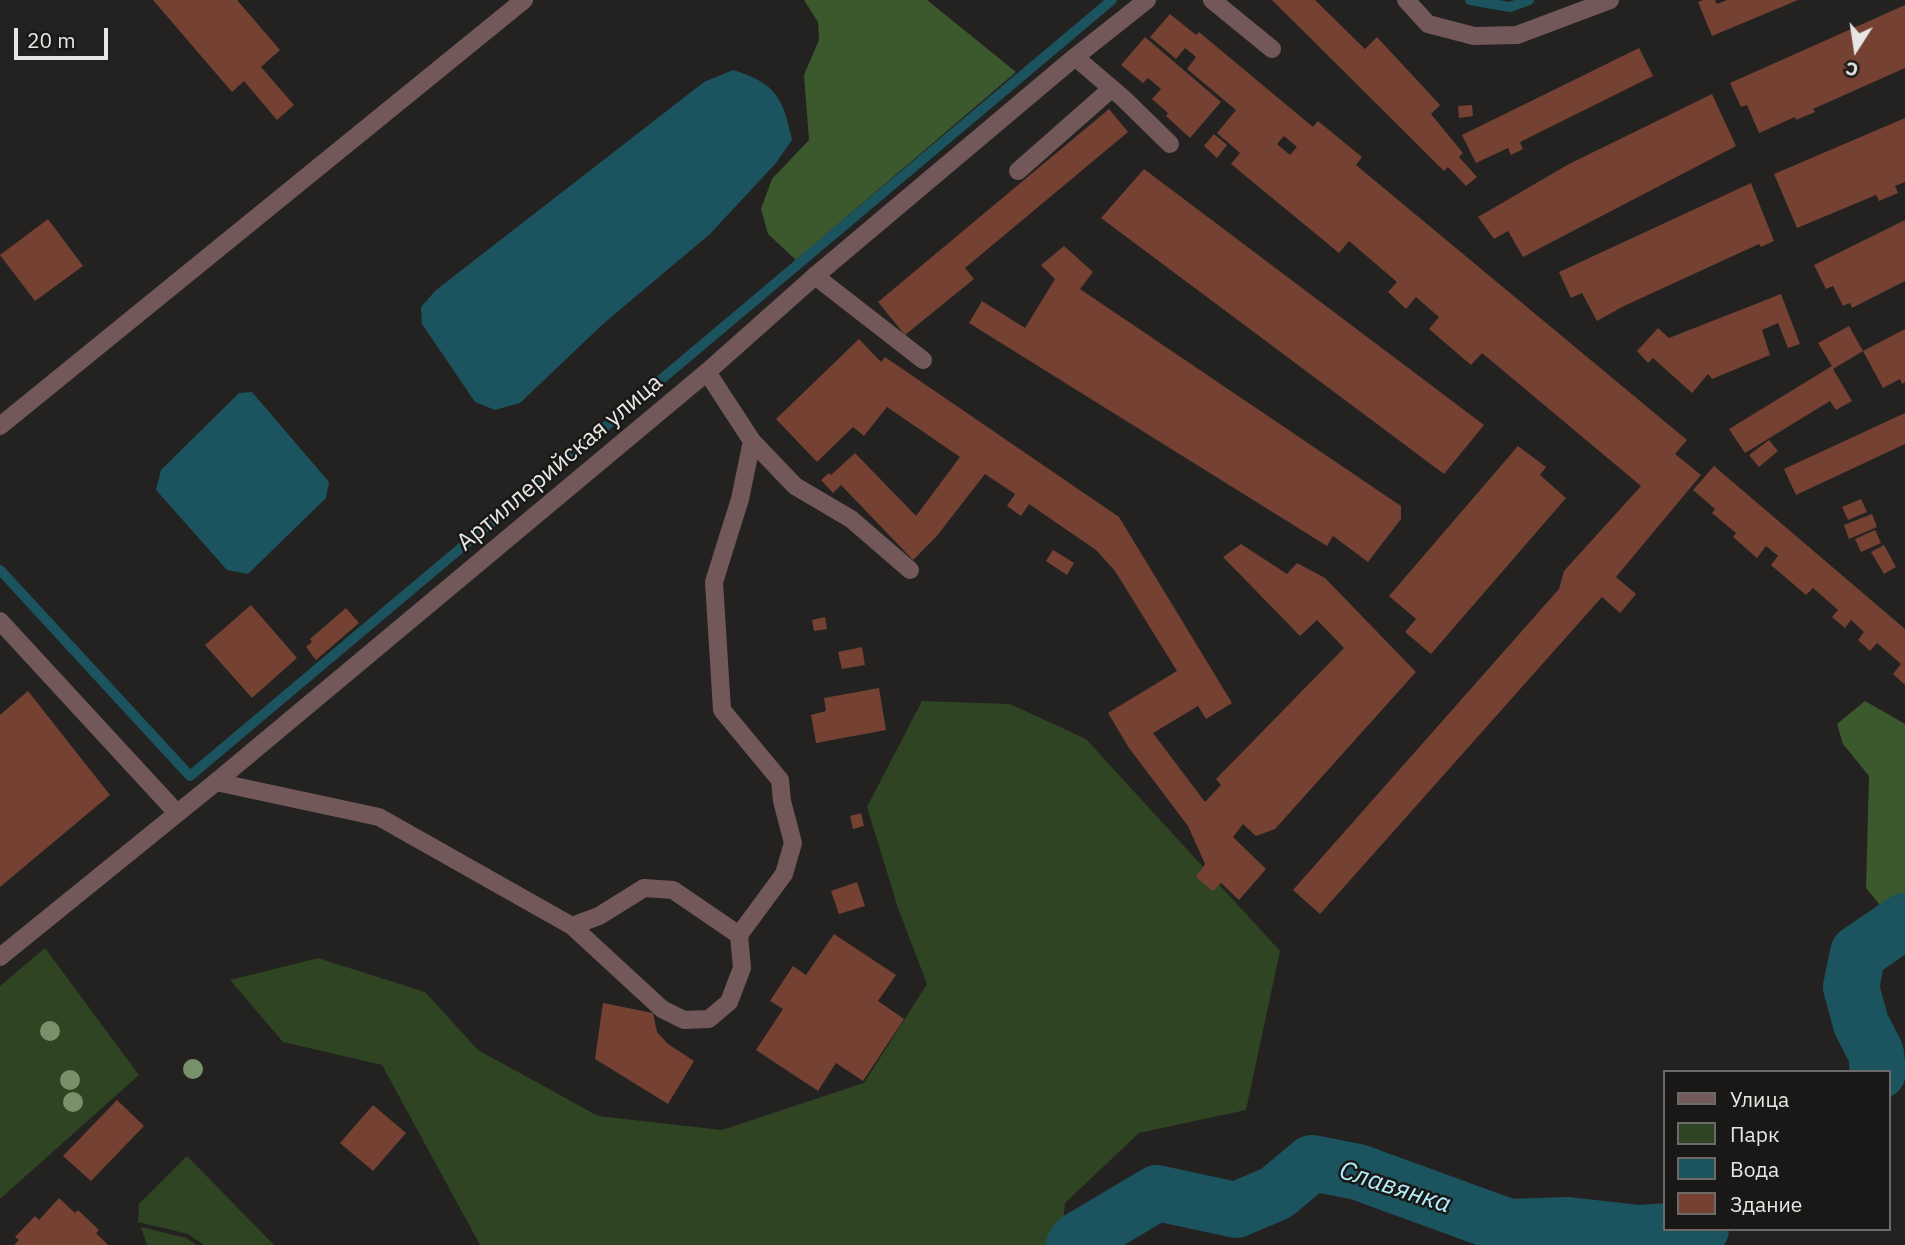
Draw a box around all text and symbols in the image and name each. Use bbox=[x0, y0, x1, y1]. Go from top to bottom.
scale bar bbox=[18, 14, 112, 58]
north arrow bbox=[1821, 14, 1891, 84]
text: 20 m bbox=[27, 26, 76, 54]
text: С bbox=[1843, 57, 1860, 83]
street label: Артиллерийская улица bbox=[451, 368, 669, 558]
legend bbox=[1664, 1070, 1891, 1231]
text: Улица bbox=[1730, 1085, 1789, 1113]
text: Парк bbox=[1730, 1120, 1780, 1148]
water label: Славянка bbox=[1335, 1155, 1455, 1221]
text: Вода bbox=[1730, 1155, 1779, 1183]
text: Здание bbox=[1730, 1190, 1802, 1218]

